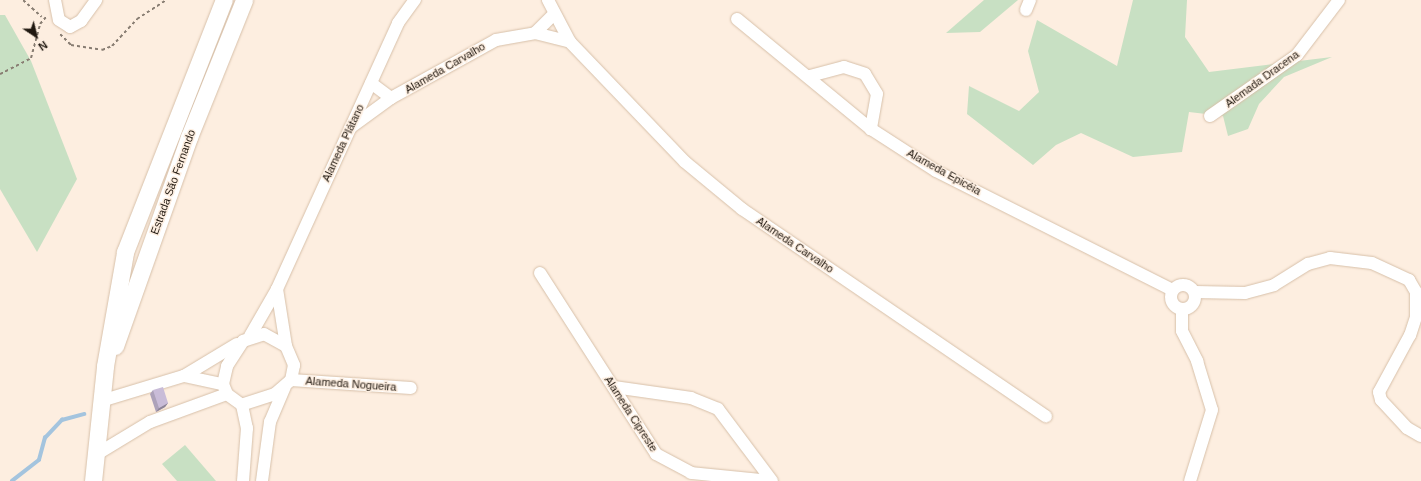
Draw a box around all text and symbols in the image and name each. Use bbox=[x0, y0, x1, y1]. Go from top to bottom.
north arrow bbox=[16, 16, 56, 56]
text: N bbox=[36, 39, 50, 53]
street label: Alameda Carvalho bbox=[403, 40, 487, 96]
street label: Alemada Dracena bbox=[1223, 48, 1301, 110]
street label: Alameda Plátano bbox=[319, 102, 367, 184]
street label: Estrada São Fernando bbox=[148, 128, 198, 236]
street label: Alameda Epicéia bbox=[905, 146, 983, 198]
street label: Alameda Carvalho bbox=[754, 214, 836, 276]
street label: Alameda Nogueira bbox=[305, 374, 397, 394]
street label: Alameda Cipreste bbox=[602, 374, 660, 454]

